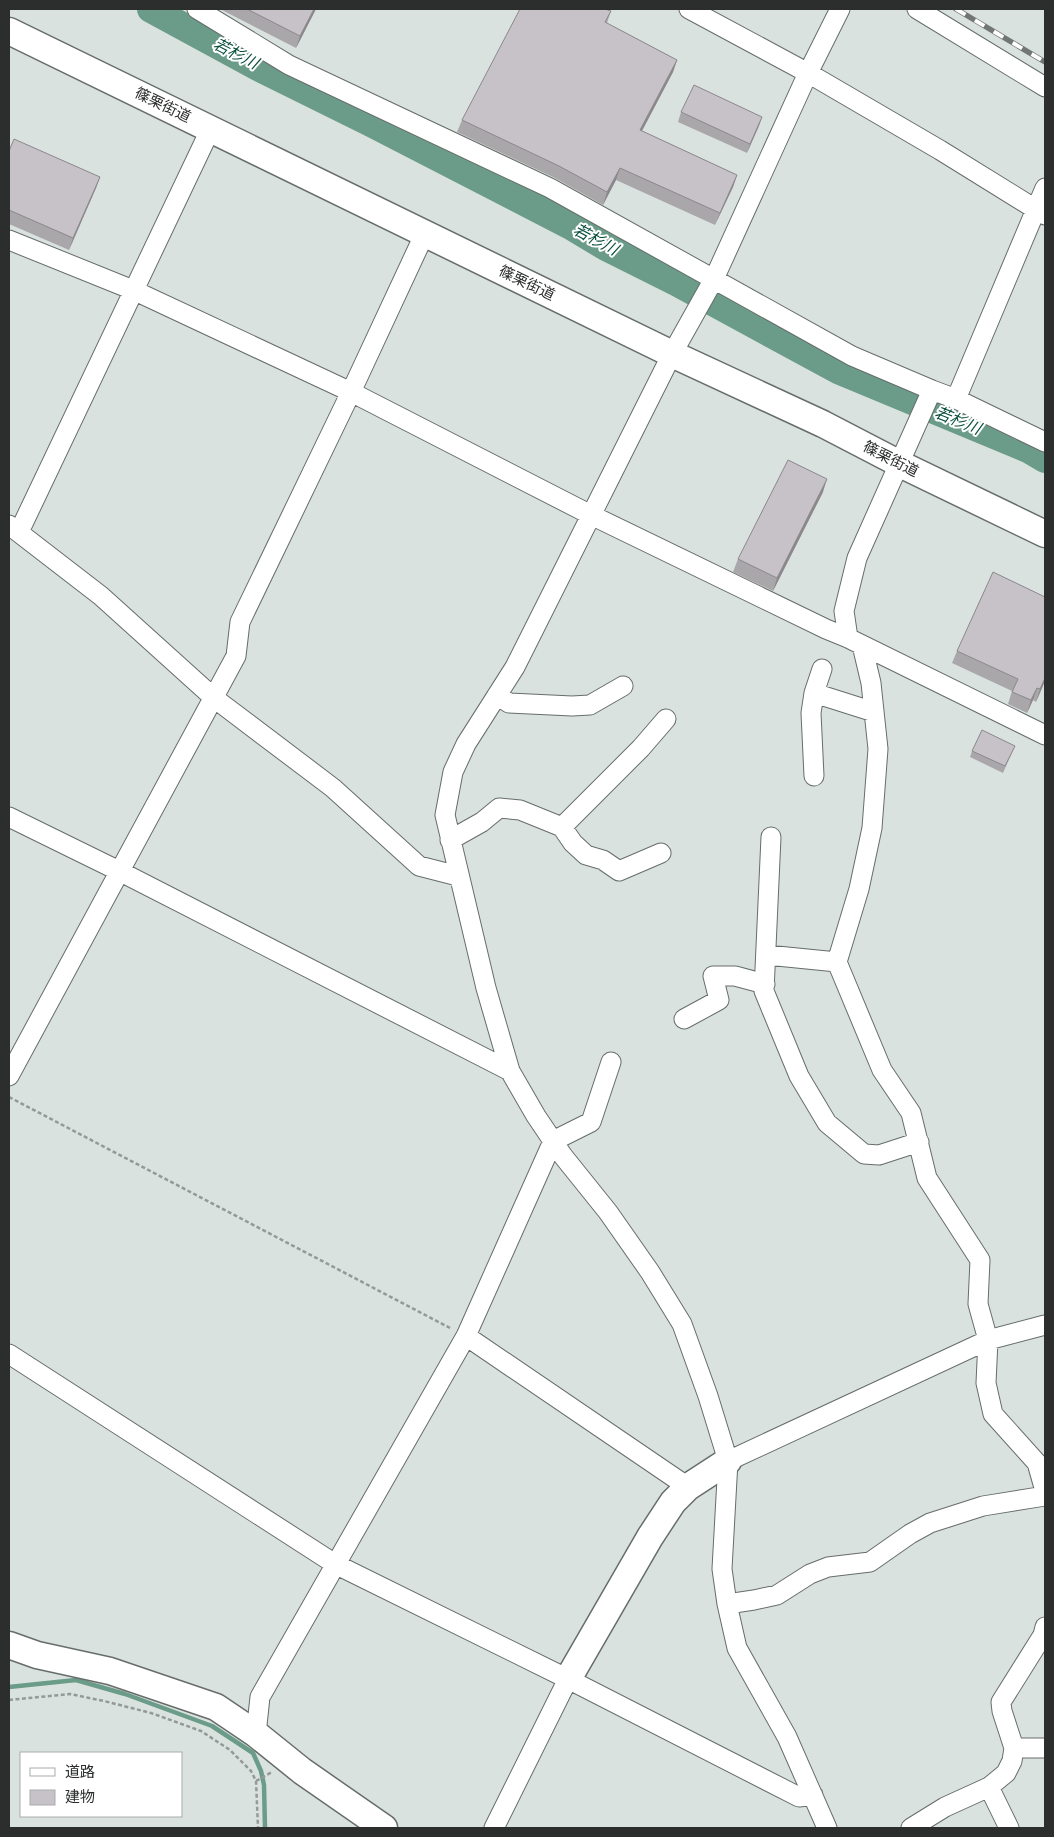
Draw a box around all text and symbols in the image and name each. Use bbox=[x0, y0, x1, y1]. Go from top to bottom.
water label: 若杉川 bbox=[210, 33, 264, 75]
street label: 篠栗街道 bbox=[132, 83, 194, 126]
water label: 若杉川 bbox=[570, 219, 624, 261]
street label: 篠栗街道 bbox=[496, 261, 558, 304]
water label: 若杉川 bbox=[932, 402, 986, 440]
street label: 篠栗街道 bbox=[860, 436, 922, 481]
legend bbox=[20, 1752, 182, 1817]
text: 道路 bbox=[65, 1762, 95, 1781]
text: 建物 bbox=[65, 1787, 95, 1806]

